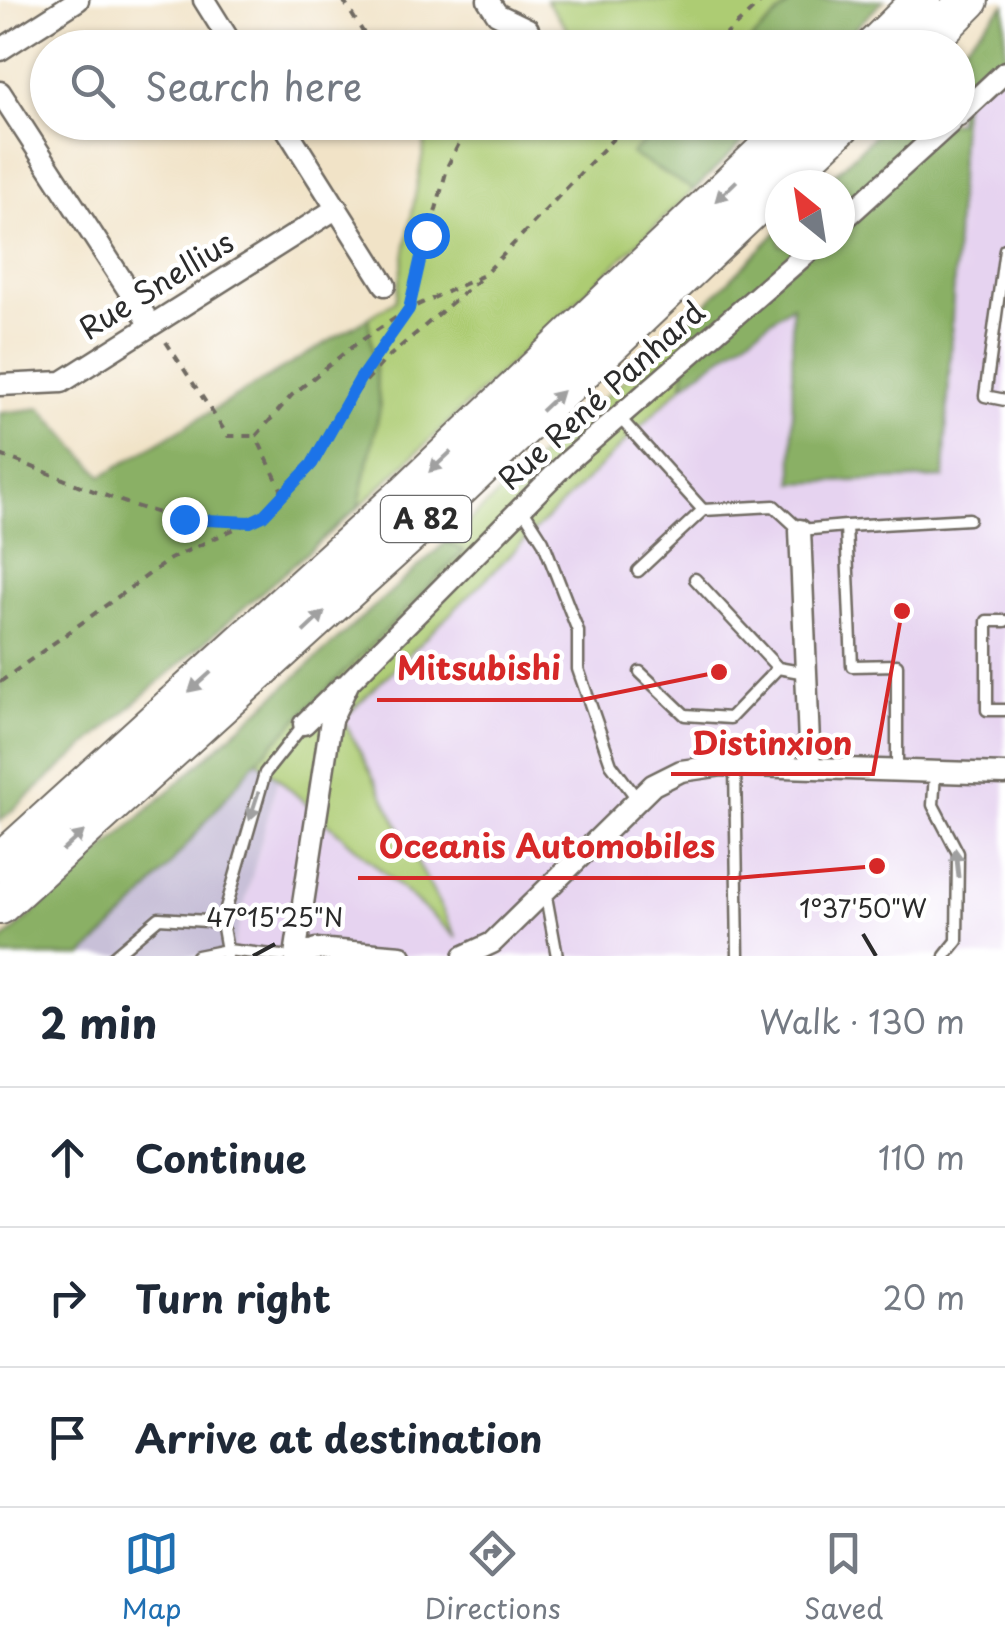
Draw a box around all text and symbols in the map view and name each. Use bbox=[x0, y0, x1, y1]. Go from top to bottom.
search box bbox=[30, 30, 975, 140]
text: Search here bbox=[145, 57, 362, 114]
icon: search bbox=[65, 58, 120, 113]
north arrow bbox=[765, 170, 855, 260]
one-way arrow bbox=[715, 178, 739, 202]
route start bbox=[404, 213, 450, 259]
street label: Rue Snellius bbox=[70, 219, 242, 349]
street label: Rue René Panhard bbox=[487, 289, 713, 499]
one-way arrow bbox=[540, 390, 564, 413]
one-way arrow bbox=[428, 450, 452, 473]
road number: A 82 bbox=[381, 496, 471, 542]
route end bbox=[162, 497, 208, 543]
one-way arrow bbox=[301, 611, 325, 634]
callout: Mitsubishi bbox=[377, 638, 581, 700]
text: Mitsubishi bbox=[397, 643, 561, 691]
one-way arrow bbox=[189, 671, 213, 694]
callout: Distinxion bbox=[671, 712, 873, 774]
text: Distinxion bbox=[691, 718, 853, 766]
one-way arrow bbox=[246, 791, 261, 821]
callout: Oceanis Automobiles bbox=[358, 816, 736, 878]
text: Oceanis Automobiles bbox=[379, 821, 715, 869]
one-way arrow bbox=[60, 830, 85, 852]
one-way arrow bbox=[949, 847, 965, 878]
text: 1°37'50"W bbox=[799, 889, 927, 927]
text: 47°15'25"N bbox=[207, 898, 343, 936]
text: 2 min bbox=[40, 990, 157, 1053]
text: Walk · 130 m bbox=[760, 997, 965, 1045]
text: Continue bbox=[135, 1129, 306, 1186]
icon: ahead bbox=[40, 1130, 95, 1185]
text: 110 m bbox=[878, 1133, 965, 1181]
text: Turn right bbox=[135, 1269, 331, 1326]
icon: right bbox=[40, 1270, 95, 1325]
text: 20 m bbox=[883, 1273, 965, 1321]
text: Arrive at destination bbox=[135, 1409, 543, 1466]
icon: arrive bbox=[40, 1410, 95, 1465]
tab: Map bbox=[122, 1526, 181, 1629]
tab: Directions bbox=[425, 1526, 561, 1629]
tab: Saved bbox=[804, 1526, 883, 1629]

